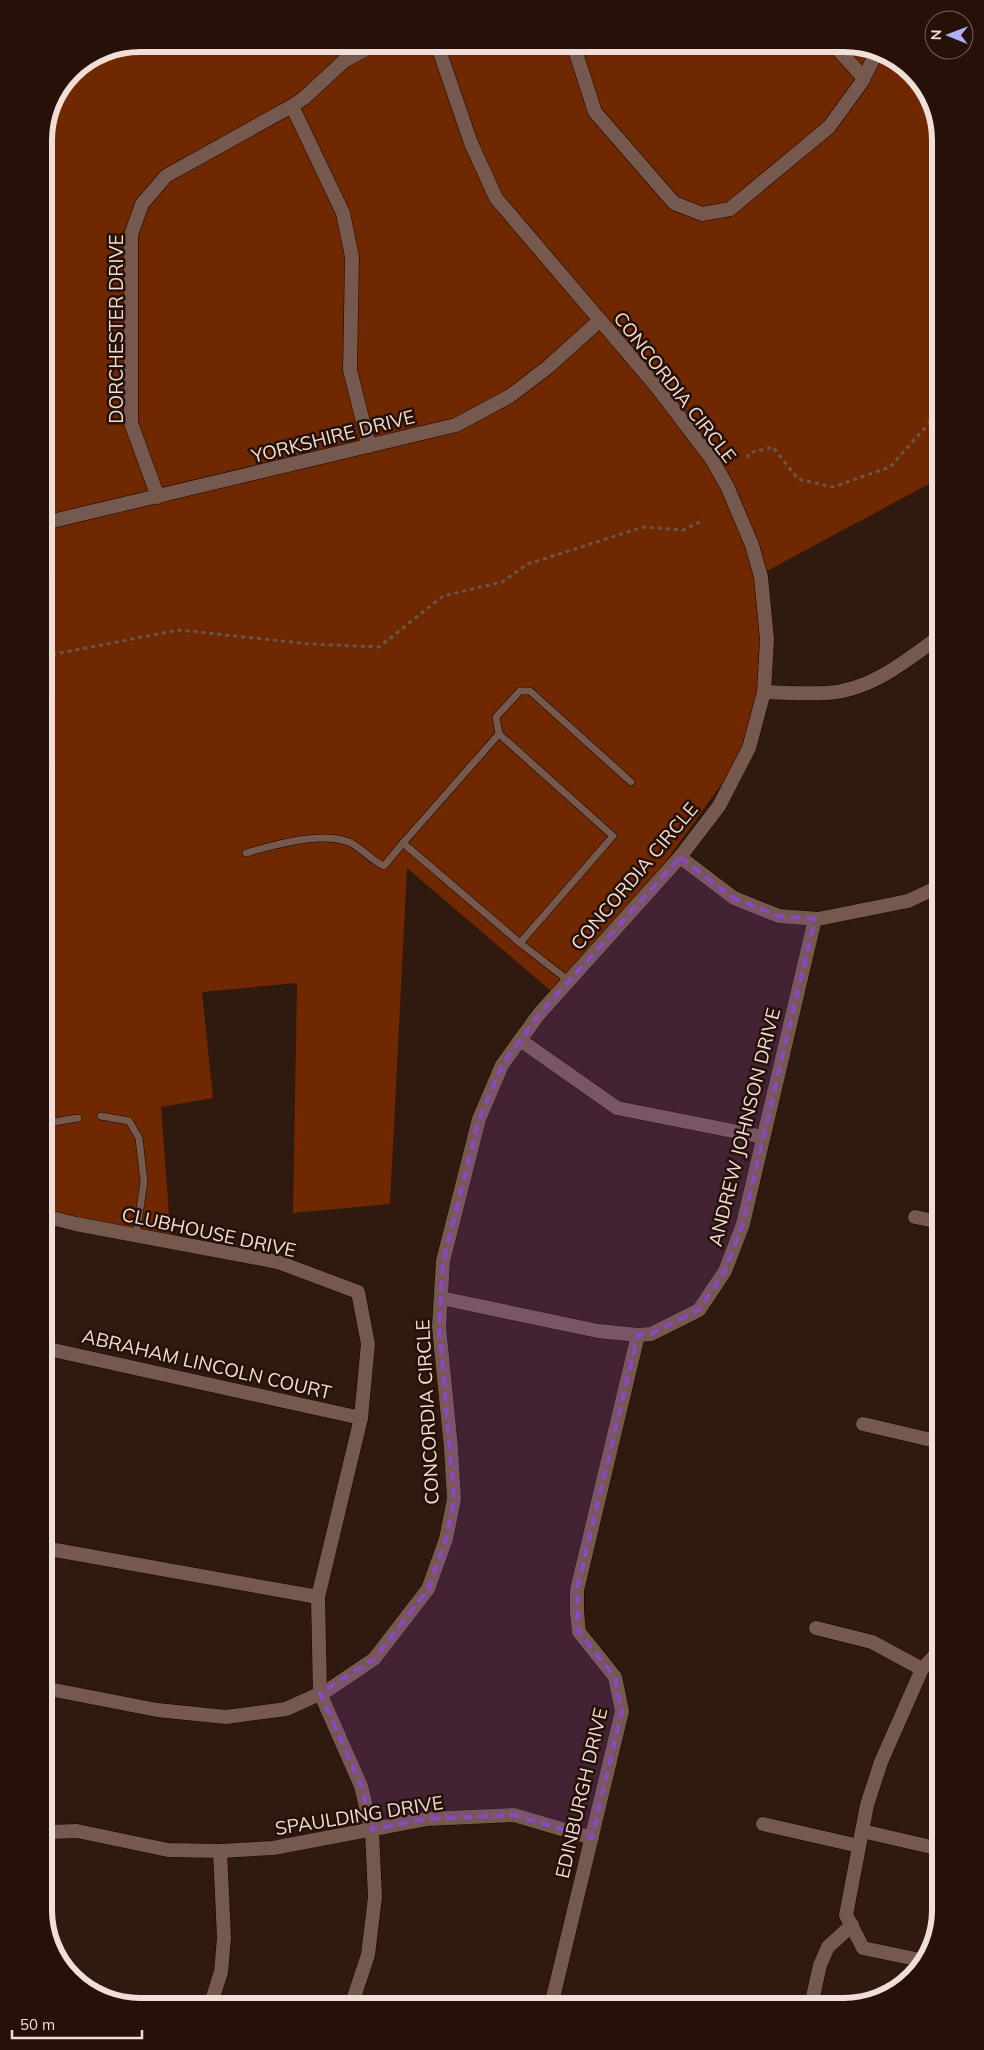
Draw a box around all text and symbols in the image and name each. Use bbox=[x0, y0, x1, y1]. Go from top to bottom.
north arrow bbox=[924, 10, 974, 60]
text: N bbox=[927, 29, 945, 40]
street label: DORCHESTER DRIVE bbox=[104, 234, 128, 424]
street label: CONCORDIA CIRCLE bbox=[608, 307, 742, 467]
street label: YORKSHIRE DRIVE bbox=[248, 404, 417, 468]
street label: CONCORDIA CIRCLE bbox=[565, 797, 703, 955]
street label: ANDREW JOHNSON DRIVE bbox=[703, 1005, 785, 1249]
street label: CLUBHOUSE DRIVE bbox=[120, 1202, 298, 1262]
street label: CONCORDIA CIRCLE bbox=[410, 1319, 444, 1505]
street label: ABRAHAM LINCOLN COURT bbox=[80, 1324, 335, 1405]
street label: EDINBURGH DRIVE bbox=[550, 1705, 612, 1881]
street label: SPAULDING DRIVE bbox=[273, 1790, 445, 1840]
scale bar bbox=[12, 2008, 142, 2040]
text: 50 m bbox=[20, 2015, 55, 2034]

